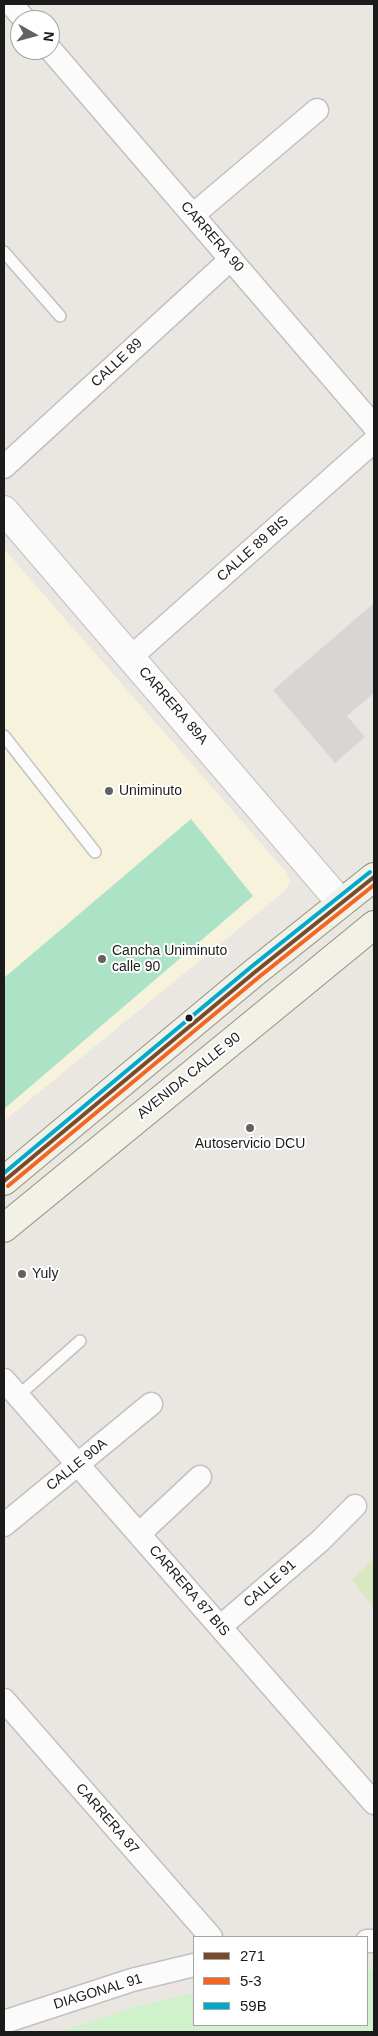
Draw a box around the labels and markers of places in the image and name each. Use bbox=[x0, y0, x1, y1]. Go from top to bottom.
place label: Uniminuto bbox=[119, 783, 182, 799]
marker: Uniminuto bbox=[103, 785, 115, 797]
place label: Cancha Uniminuto calle 90 bbox=[112, 943, 227, 976]
marker: Cancha Uniminuto calle 90 bbox=[96, 953, 108, 965]
unlabelled marker bbox=[184, 1013, 194, 1023]
marker: Autoservicio DCU bbox=[244, 1122, 256, 1134]
place label: Autoservicio DCU bbox=[195, 1136, 305, 1152]
place label: Yuly bbox=[32, 1266, 58, 1282]
marker: Yuly bbox=[16, 1268, 28, 1280]

